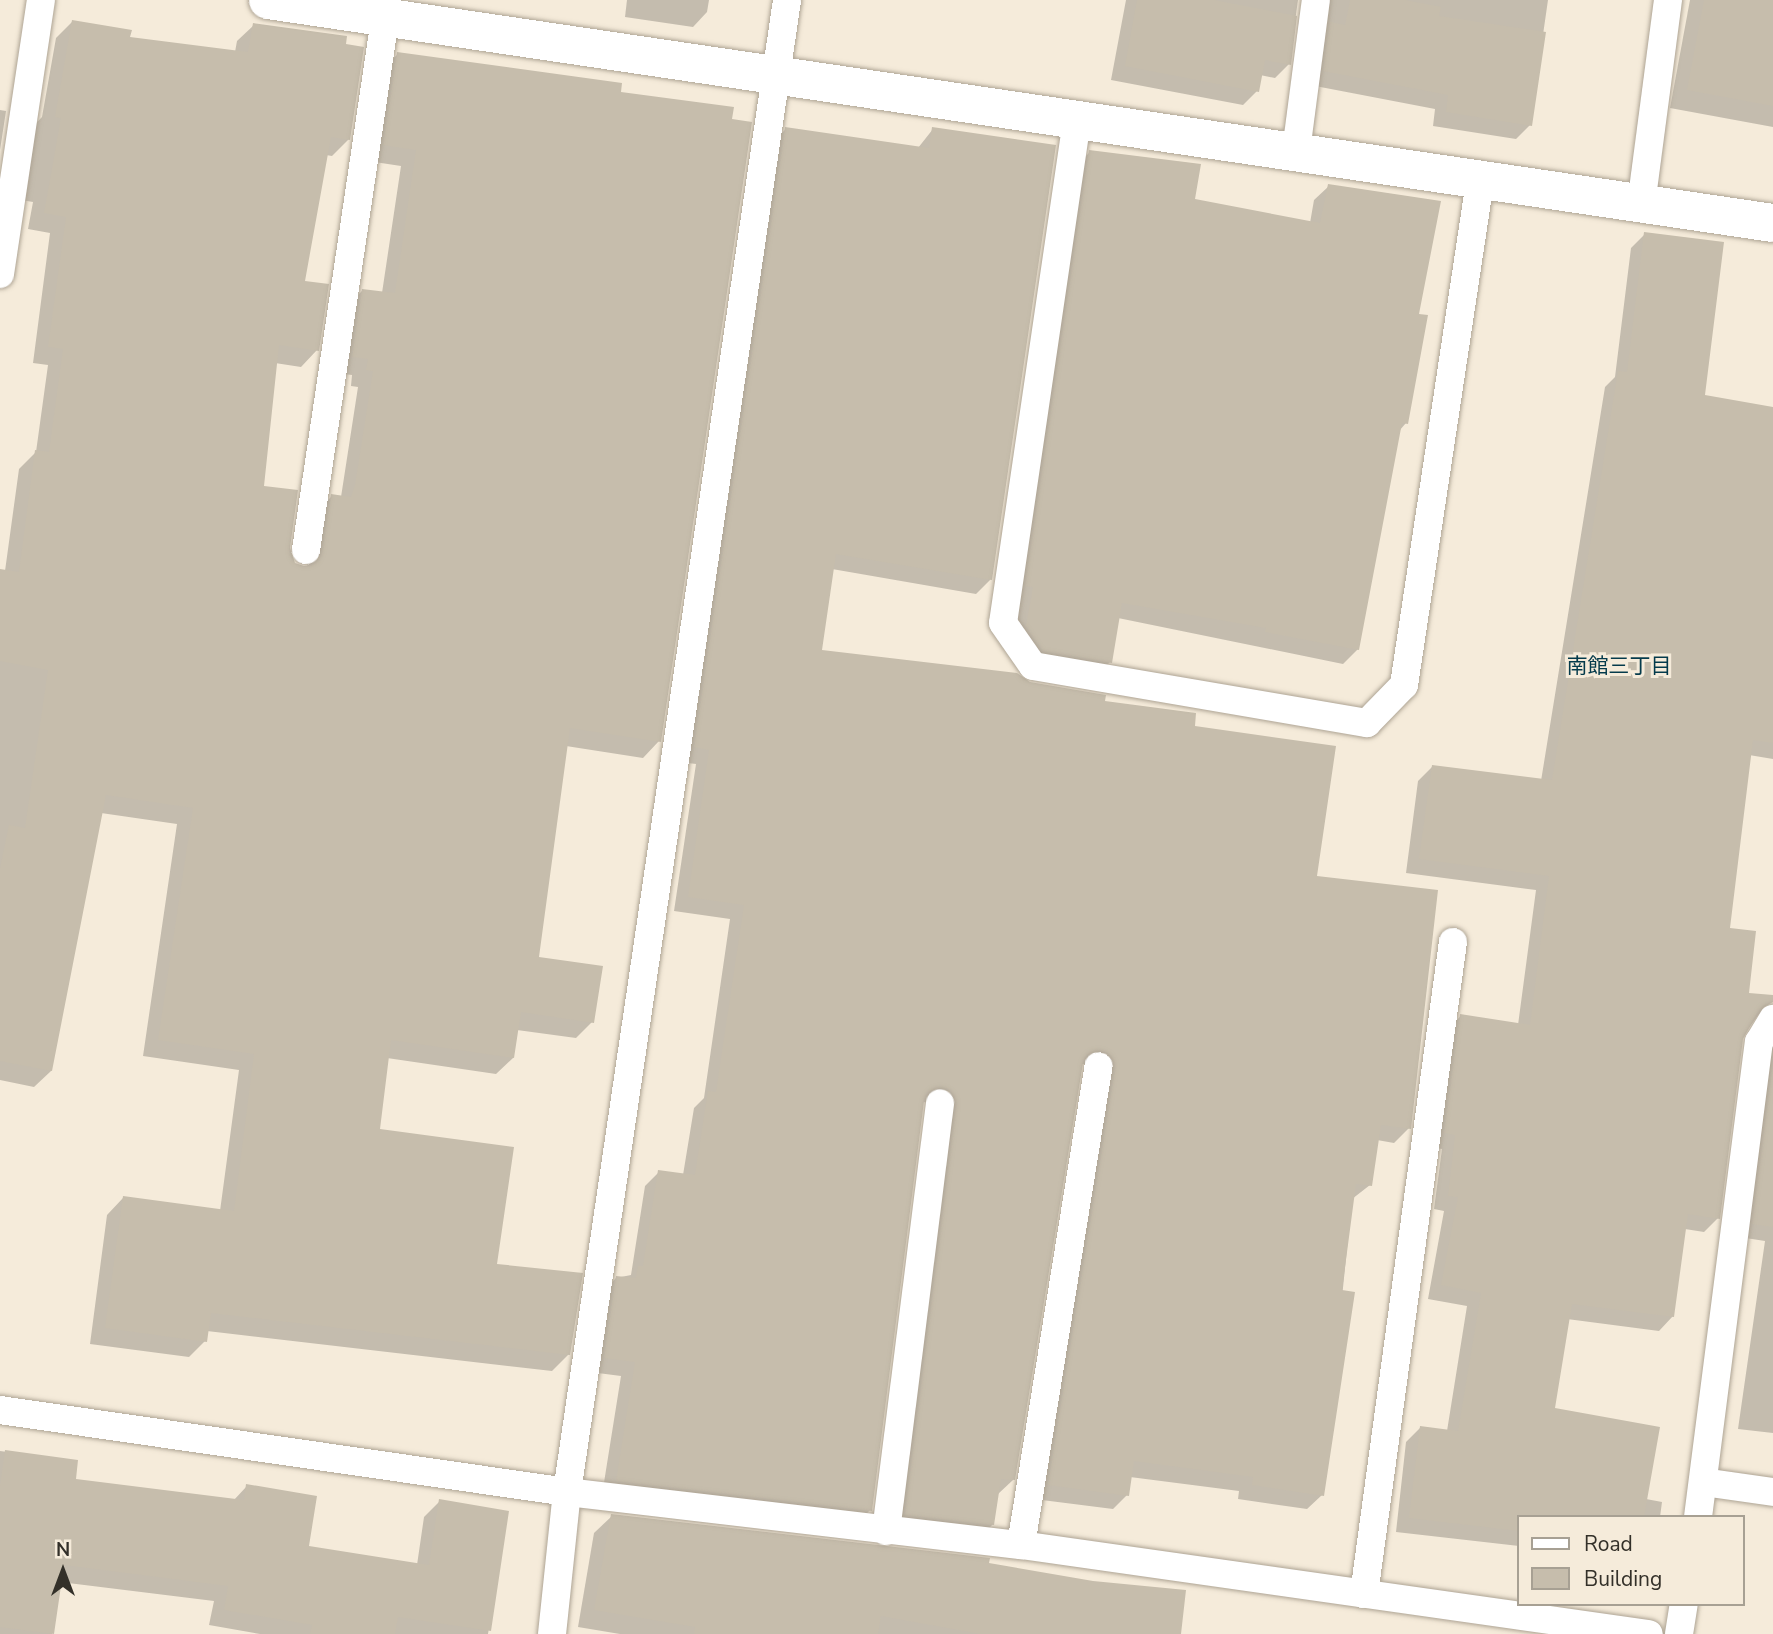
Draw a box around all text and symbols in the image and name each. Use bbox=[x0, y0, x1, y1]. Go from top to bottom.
district label: 南館三丁目 bbox=[1567, 653, 1671, 679]
legend bbox=[1518, 1515, 1745, 1606]
text: Road bbox=[1584, 1530, 1633, 1558]
north arrow bbox=[28, 1536, 98, 1606]
text: N bbox=[56, 1537, 70, 1563]
text: Building bbox=[1584, 1565, 1662, 1593]

